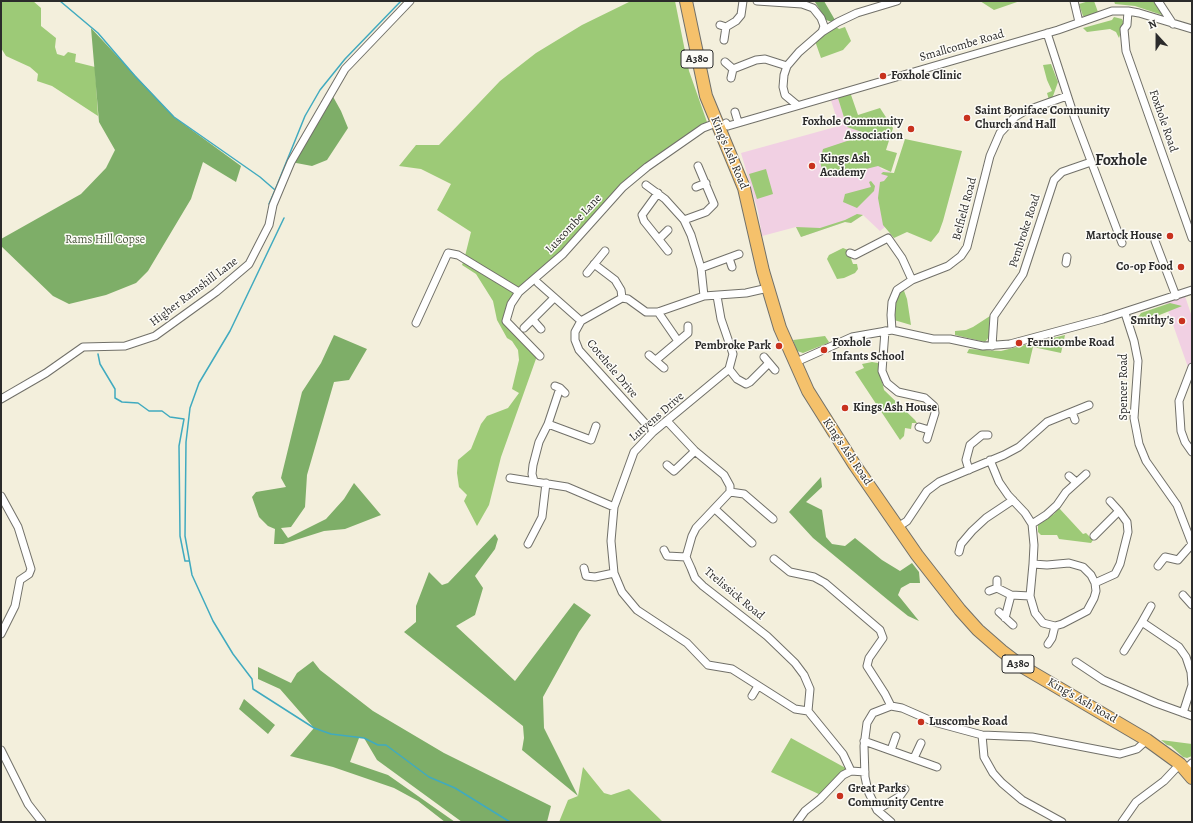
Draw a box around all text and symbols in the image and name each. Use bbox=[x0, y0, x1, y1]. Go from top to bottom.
north arrow bbox=[1137, 16, 1177, 56]
text: N bbox=[1146, 16, 1159, 33]
street label: Smallcombe Road bbox=[918, 27, 1006, 65]
road number: A380 bbox=[681, 50, 713, 68]
place label: Foxhole Clinic bbox=[891, 69, 962, 83]
marker: Foxhole Clinic bbox=[878, 71, 888, 81]
street label: Foxhole Road bbox=[1146, 88, 1180, 154]
place label: Saint Boniface Community Church and Hall bbox=[975, 104, 1110, 132]
marker: Saint Boniface Community Church and Hall bbox=[962, 113, 972, 123]
street label: King's Ash Road bbox=[707, 114, 751, 192]
place label: Foxhole Community Association bbox=[802, 115, 903, 143]
marker: Foxhole Community Association bbox=[906, 124, 916, 134]
district label: Foxhole bbox=[1095, 151, 1147, 171]
place label: Kings Ash Academy bbox=[820, 152, 870, 180]
marker: Kings Ash Academy bbox=[807, 161, 817, 171]
street label: Belfield Road bbox=[950, 176, 980, 242]
street label: Luscombe Lane bbox=[543, 191, 605, 257]
street label: Pembroke Road bbox=[1006, 192, 1044, 270]
place label: Martock House bbox=[1086, 229, 1162, 243]
marker: Martock House bbox=[1165, 231, 1175, 241]
park label: Rams Hill Copse bbox=[65, 233, 145, 247]
street label: Higher Ramshill Lane bbox=[147, 254, 241, 330]
place label: Co-op Food bbox=[1116, 260, 1173, 274]
marker: Co-op Food bbox=[1176, 262, 1186, 272]
place label: Smithy's bbox=[1131, 314, 1174, 328]
marker: Smithy's bbox=[1177, 316, 1187, 326]
place label: Foxhole Infants School bbox=[832, 336, 904, 364]
place label: Fernicombe Road bbox=[1027, 336, 1114, 350]
street label: Cotehele Drive bbox=[583, 337, 641, 401]
marker: Fernicombe Road bbox=[1014, 338, 1024, 348]
place label: Pembroke Park bbox=[695, 339, 771, 353]
marker: Pembroke Park bbox=[774, 341, 784, 351]
marker: Foxhole Infants School bbox=[819, 345, 829, 355]
street label: Spencer Road bbox=[1117, 354, 1131, 420]
street label: Lutyens Drive bbox=[627, 389, 687, 445]
place label: Kings Ash House bbox=[853, 401, 937, 415]
marker: Kings Ash House bbox=[840, 403, 850, 413]
street label: King's Ash Road bbox=[819, 416, 875, 488]
street label: Trelissick Road bbox=[701, 565, 767, 623]
road number: A380 bbox=[1002, 655, 1034, 673]
street label: King's Ash Road bbox=[1045, 675, 1119, 727]
place label: Luscombe Road bbox=[929, 715, 1008, 729]
marker: Luscombe Road bbox=[916, 717, 926, 727]
place label: Great Parks Community Centre bbox=[848, 782, 944, 810]
marker: Great Parks Community Centre bbox=[835, 791, 845, 801]

